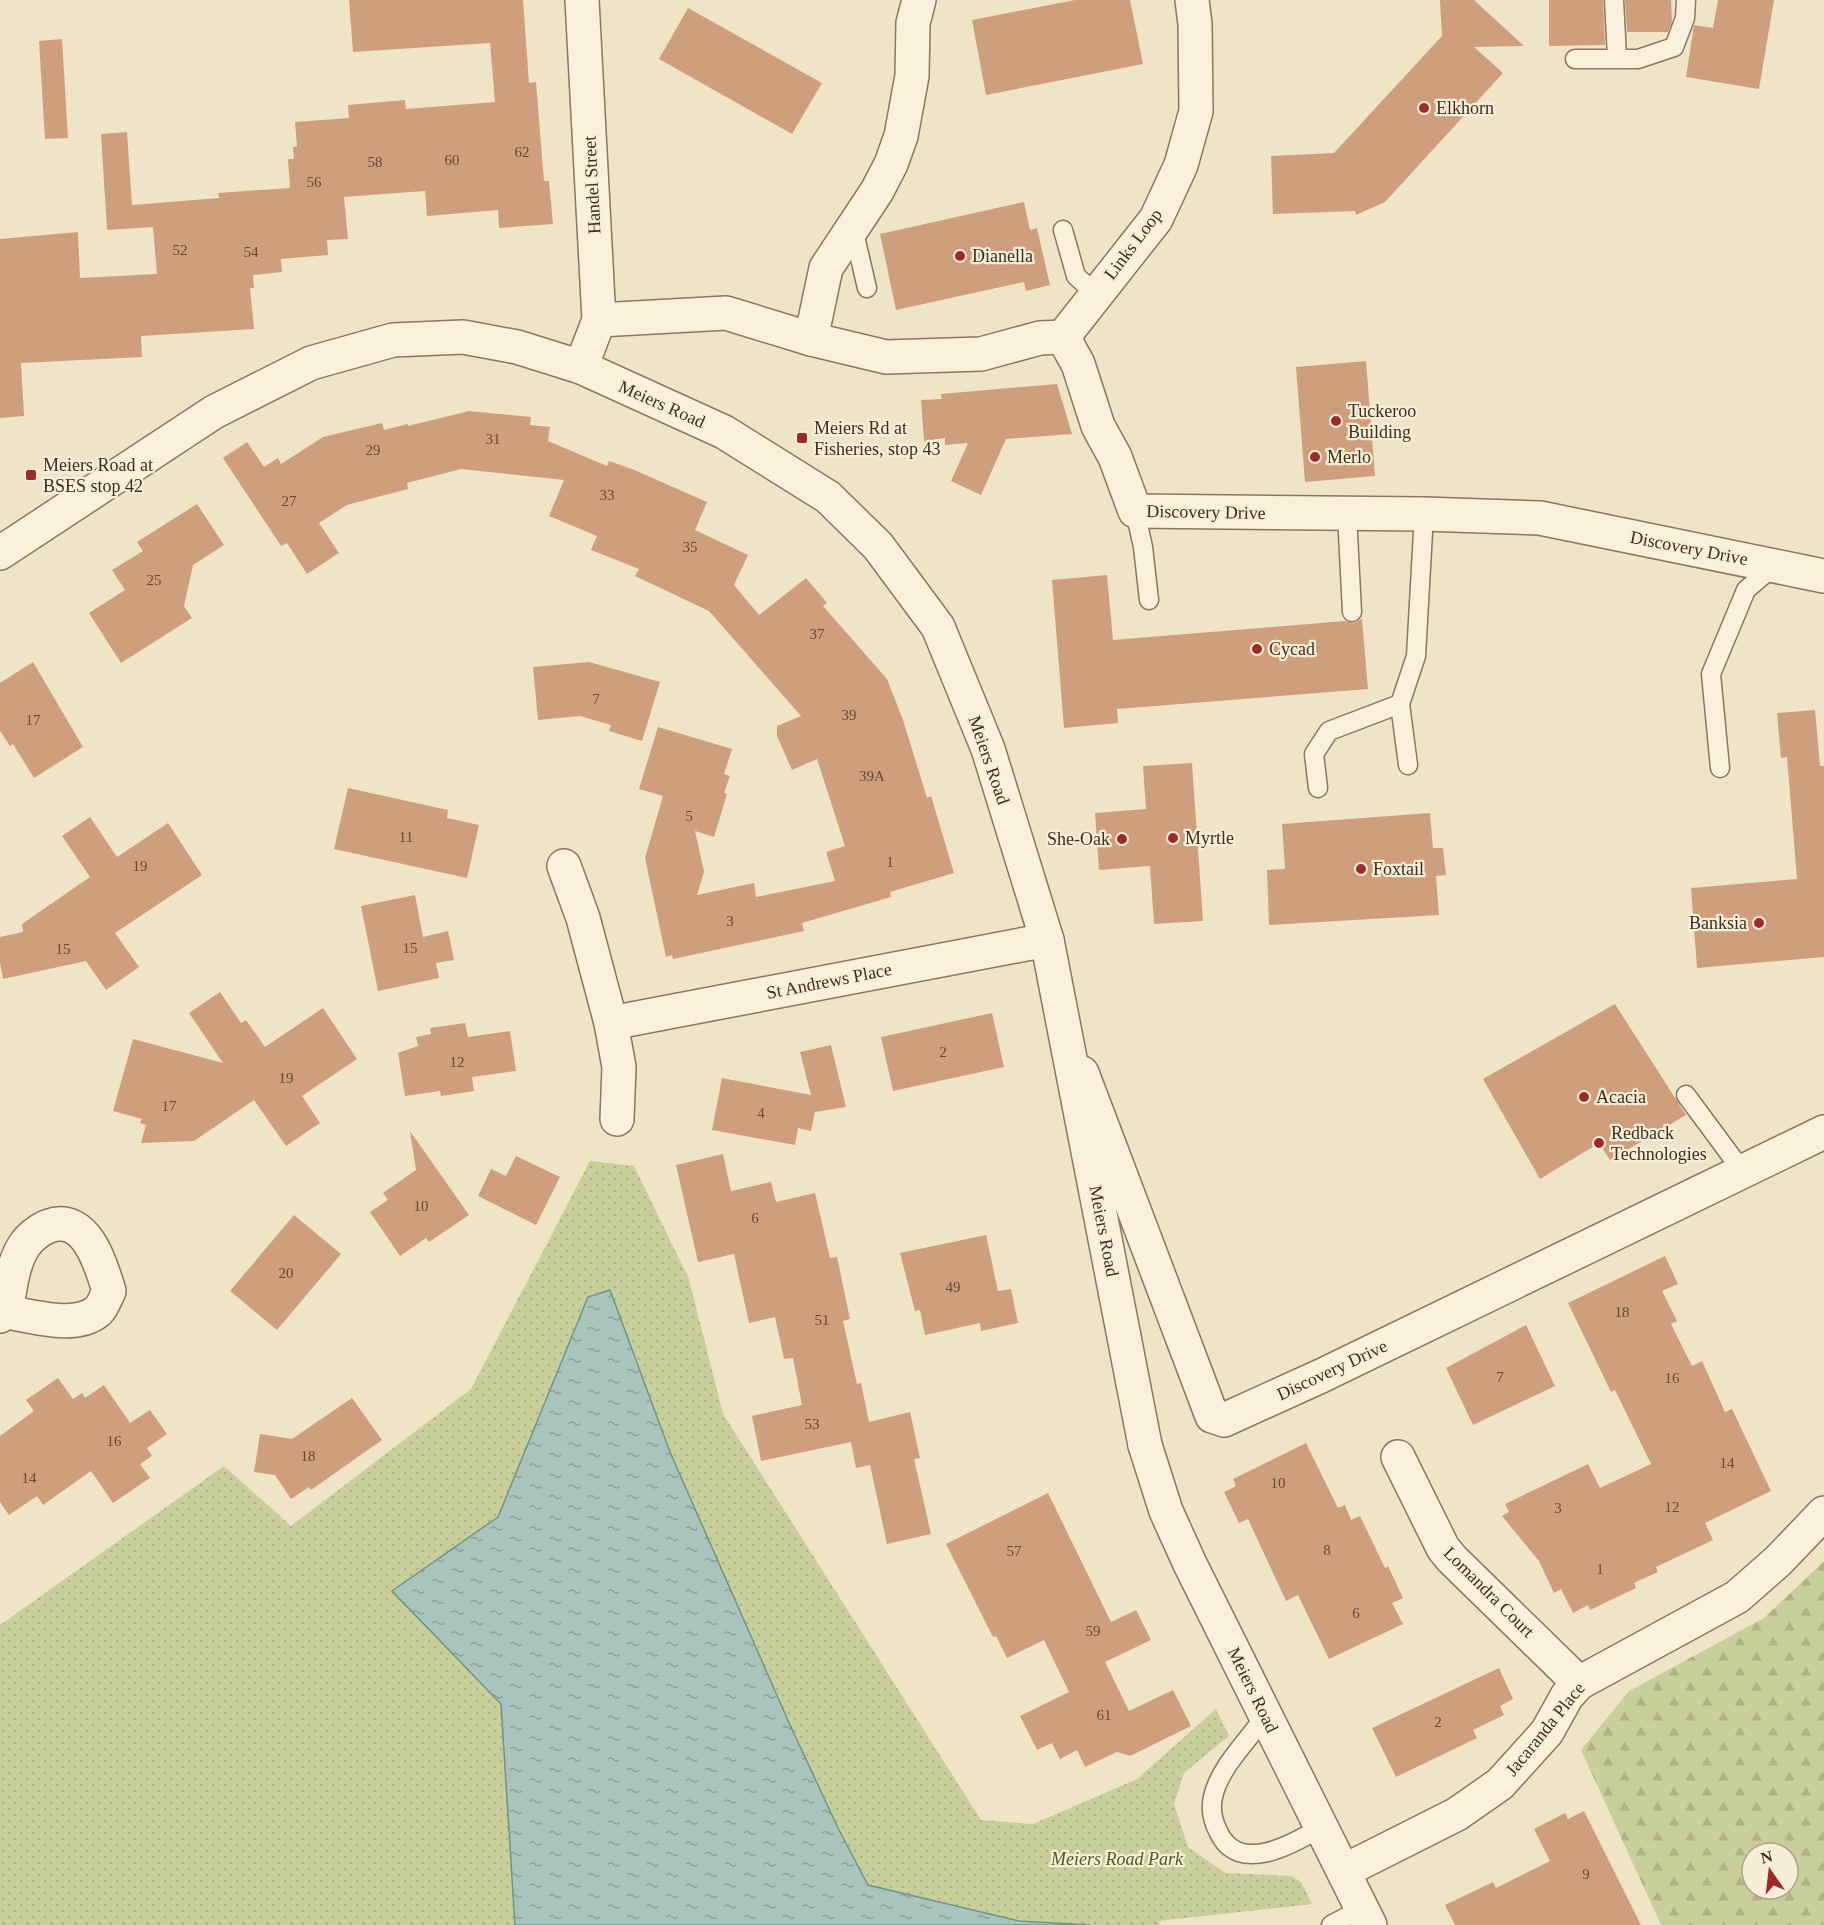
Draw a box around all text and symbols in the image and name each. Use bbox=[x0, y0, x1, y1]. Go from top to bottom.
place label: Elkhorn bbox=[1436, 98, 1494, 118]
marker: Elkhorn bbox=[1417, 101, 1431, 115]
street label: Handel Street bbox=[579, 135, 605, 235]
house number: 62 bbox=[515, 144, 530, 160]
house number: 60 bbox=[445, 152, 460, 168]
house number: 58 bbox=[368, 154, 383, 170]
house number: 56 bbox=[307, 174, 322, 190]
street label: Links Loop bbox=[1100, 205, 1166, 283]
house number: 52 bbox=[173, 242, 188, 258]
house number: 54 bbox=[244, 244, 259, 260]
place label: Dianella bbox=[972, 246, 1033, 266]
marker: Dianella bbox=[953, 249, 967, 263]
street label: Meiers Road bbox=[616, 376, 708, 432]
place label: Tuckeroo Building bbox=[1348, 401, 1416, 442]
marker: Tuckeroo Building bbox=[1329, 414, 1343, 428]
place label: Meiers Rd at Fisheries, stop 43 bbox=[814, 418, 941, 459]
house number: 31 bbox=[486, 431, 501, 447]
marker: Meiers Rd at Fisheries, stop 43 bbox=[795, 431, 809, 445]
house number: 29 bbox=[366, 442, 381, 458]
place label: Merlo bbox=[1327, 447, 1371, 467]
marker: Merlo bbox=[1308, 450, 1322, 464]
place label: Meiers Road at BSES stop 42 bbox=[43, 455, 153, 496]
marker: Meiers Road at BSES stop 42 bbox=[24, 468, 38, 482]
house number: 33 bbox=[600, 487, 615, 503]
house number: 27 bbox=[282, 493, 297, 509]
street label: Discovery Drive bbox=[1146, 501, 1266, 523]
street label: Discovery Drive bbox=[1628, 527, 1750, 569]
house number: 35 bbox=[683, 539, 698, 555]
house number: 25 bbox=[147, 572, 162, 588]
house number: 37 bbox=[810, 626, 825, 642]
place label: Cycad bbox=[1269, 639, 1315, 659]
marker: Cycad bbox=[1250, 642, 1264, 656]
house number: 7 bbox=[592, 691, 600, 707]
house number: 39 bbox=[842, 707, 857, 723]
house number: 17 bbox=[26, 712, 41, 728]
street label: Meiers Road bbox=[964, 713, 1014, 807]
house number: 39A bbox=[859, 768, 885, 784]
house number: 5 bbox=[685, 808, 693, 824]
place label: Myrtle bbox=[1185, 828, 1234, 848]
house number: 11 bbox=[399, 829, 413, 845]
place label: She-Oak bbox=[1047, 829, 1110, 849]
marker: Myrtle bbox=[1166, 831, 1180, 845]
marker: She-Oak bbox=[1115, 832, 1129, 846]
house number: 1 bbox=[886, 854, 894, 870]
house number: 19 bbox=[133, 858, 148, 874]
place label: Foxtail bbox=[1373, 859, 1424, 879]
marker: Foxtail bbox=[1354, 862, 1368, 876]
house number: 3 bbox=[726, 913, 734, 929]
place label: Banksia bbox=[1689, 913, 1747, 933]
marker: Banksia bbox=[1752, 916, 1766, 930]
house number: 15 bbox=[403, 940, 418, 956]
house number: 15 bbox=[56, 941, 71, 957]
street label: St Andrews Place bbox=[765, 959, 893, 1003]
house number: 2 bbox=[939, 1044, 947, 1060]
house number: 12 bbox=[450, 1054, 465, 1070]
house number: 19 bbox=[279, 1070, 294, 1086]
place label: Acacia bbox=[1596, 1087, 1646, 1107]
marker: Acacia bbox=[1577, 1090, 1591, 1104]
house number: 17 bbox=[162, 1098, 177, 1114]
house number: 4 bbox=[757, 1105, 765, 1121]
place label: Redback Technologies bbox=[1611, 1123, 1707, 1164]
marker: Redback Technologies bbox=[1592, 1136, 1606, 1150]
street label: Meiers Road bbox=[1085, 1184, 1123, 1278]
house number: 10 bbox=[414, 1198, 429, 1214]
house number: 6 bbox=[751, 1210, 759, 1226]
house number: 20 bbox=[279, 1265, 294, 1281]
house number: 49 bbox=[946, 1279, 961, 1295]
house number: 18 bbox=[1615, 1304, 1630, 1320]
house number: 51 bbox=[815, 1312, 830, 1328]
street label: Discovery Drive bbox=[1274, 1336, 1390, 1404]
house number: 7 bbox=[1496, 1369, 1504, 1385]
house number: 16 bbox=[1665, 1370, 1680, 1386]
house number: 53 bbox=[805, 1416, 820, 1432]
house number: 16 bbox=[107, 1433, 122, 1449]
house number: 18 bbox=[301, 1448, 316, 1464]
house number: 14 bbox=[1720, 1455, 1735, 1471]
house number: 14 bbox=[22, 1470, 37, 1486]
house number: 10 bbox=[1271, 1475, 1286, 1491]
house number: 12 bbox=[1665, 1499, 1680, 1515]
house number: 3 bbox=[1554, 1500, 1562, 1516]
house number: 8 bbox=[1323, 1542, 1331, 1558]
house number: 57 bbox=[1007, 1543, 1022, 1559]
street label: Lomandra Court bbox=[1440, 1543, 1538, 1641]
house number: 1 bbox=[1596, 1561, 1604, 1577]
house number: 6 bbox=[1352, 1605, 1360, 1621]
house number: 59 bbox=[1086, 1623, 1101, 1639]
street label: Meiers Road bbox=[1224, 1644, 1282, 1736]
street label: Jacaranda Place bbox=[1501, 1678, 1589, 1780]
house number: 61 bbox=[1097, 1707, 1112, 1723]
house number: 2 bbox=[1434, 1714, 1442, 1730]
north arrow bbox=[1740, 1841, 1800, 1901]
text: N bbox=[1759, 1847, 1775, 1867]
park label: Meiers Road Park bbox=[1050, 1849, 1184, 1869]
house number: 9 bbox=[1582, 1866, 1590, 1882]

